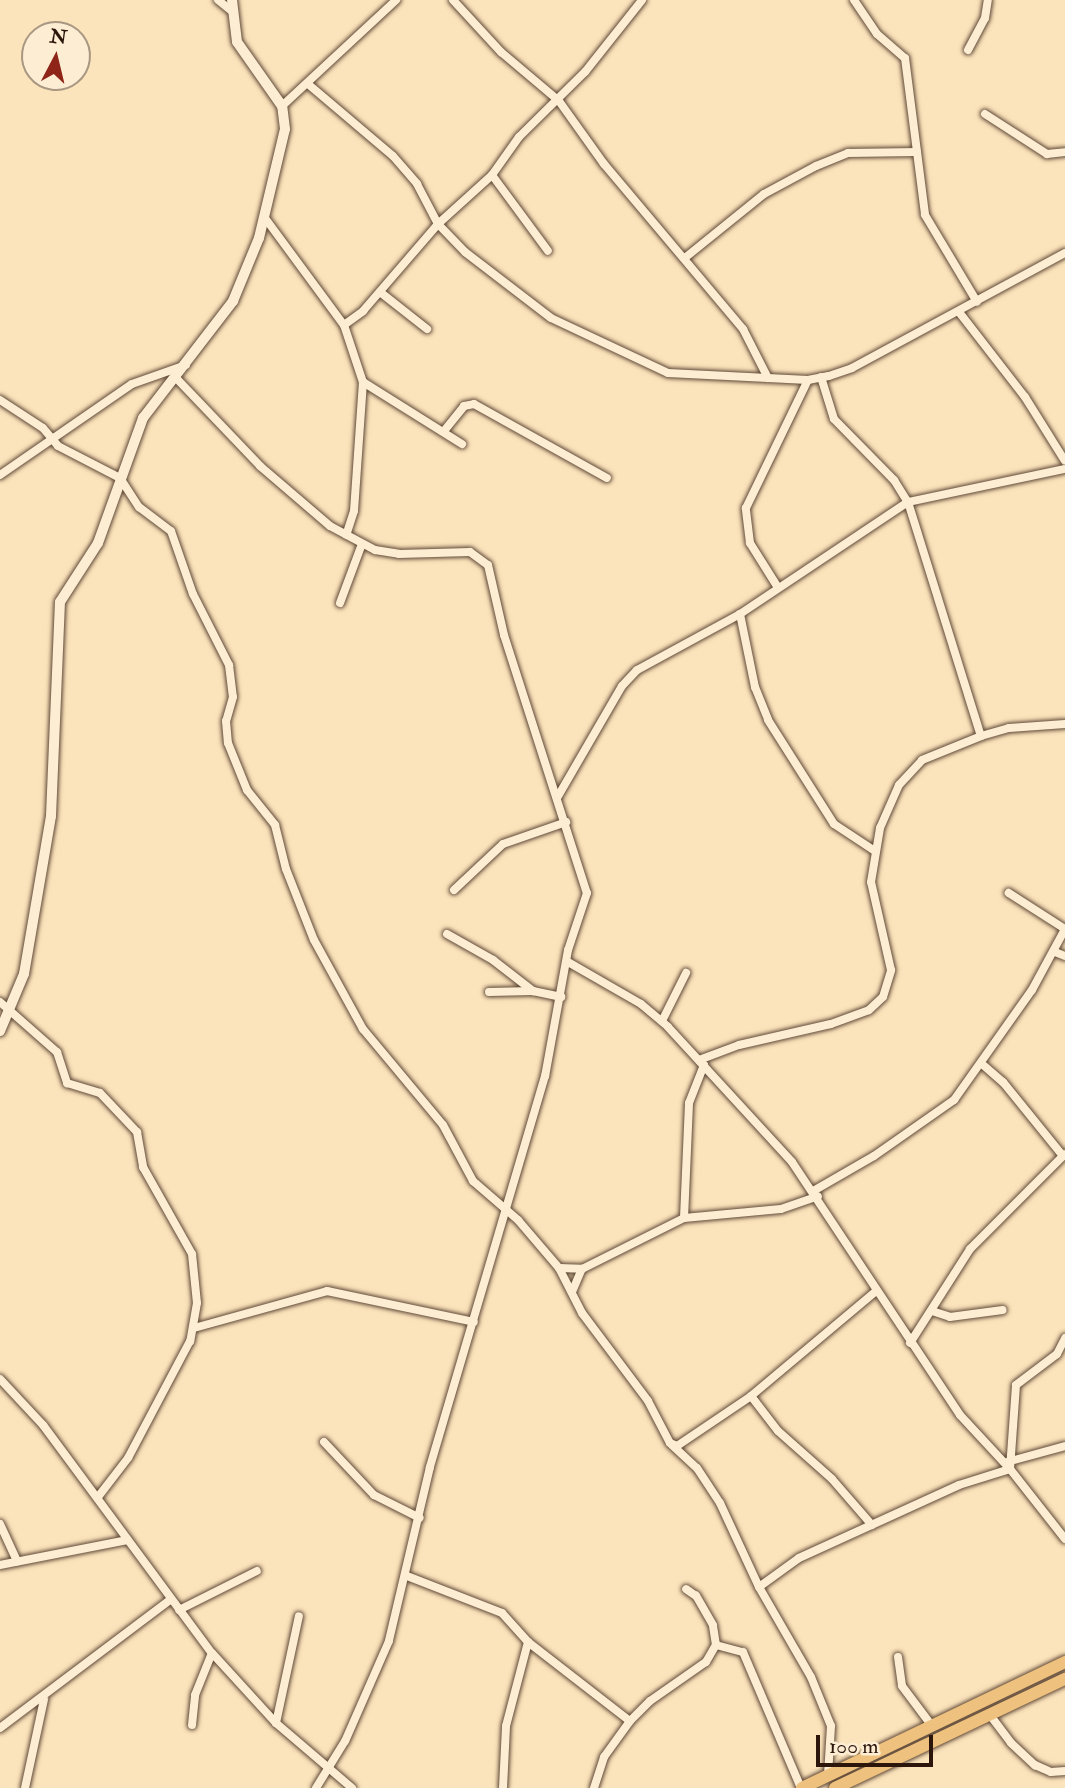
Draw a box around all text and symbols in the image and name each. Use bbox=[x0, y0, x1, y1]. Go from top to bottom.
north arrow bbox=[21, 21, 91, 91]
text: N bbox=[48, 24, 68, 50]
scale bar bbox=[820, 1722, 937, 1766]
text: 100 m bbox=[829, 1733, 879, 1760]

